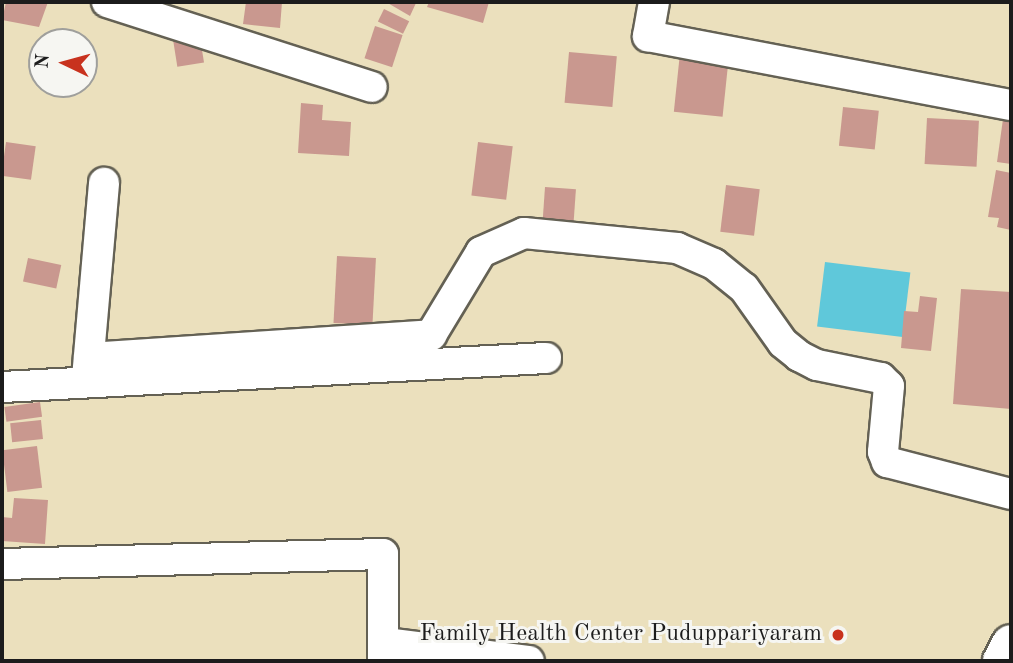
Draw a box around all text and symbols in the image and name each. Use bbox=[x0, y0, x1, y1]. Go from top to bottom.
north arrow bbox=[28, 28, 98, 98]
text: N bbox=[33, 53, 54, 69]
place label: Family Health Center Puduppariyaram bbox=[419, 621, 822, 649]
marker: Family Health Center Puduppariyaram bbox=[828, 625, 848, 645]

